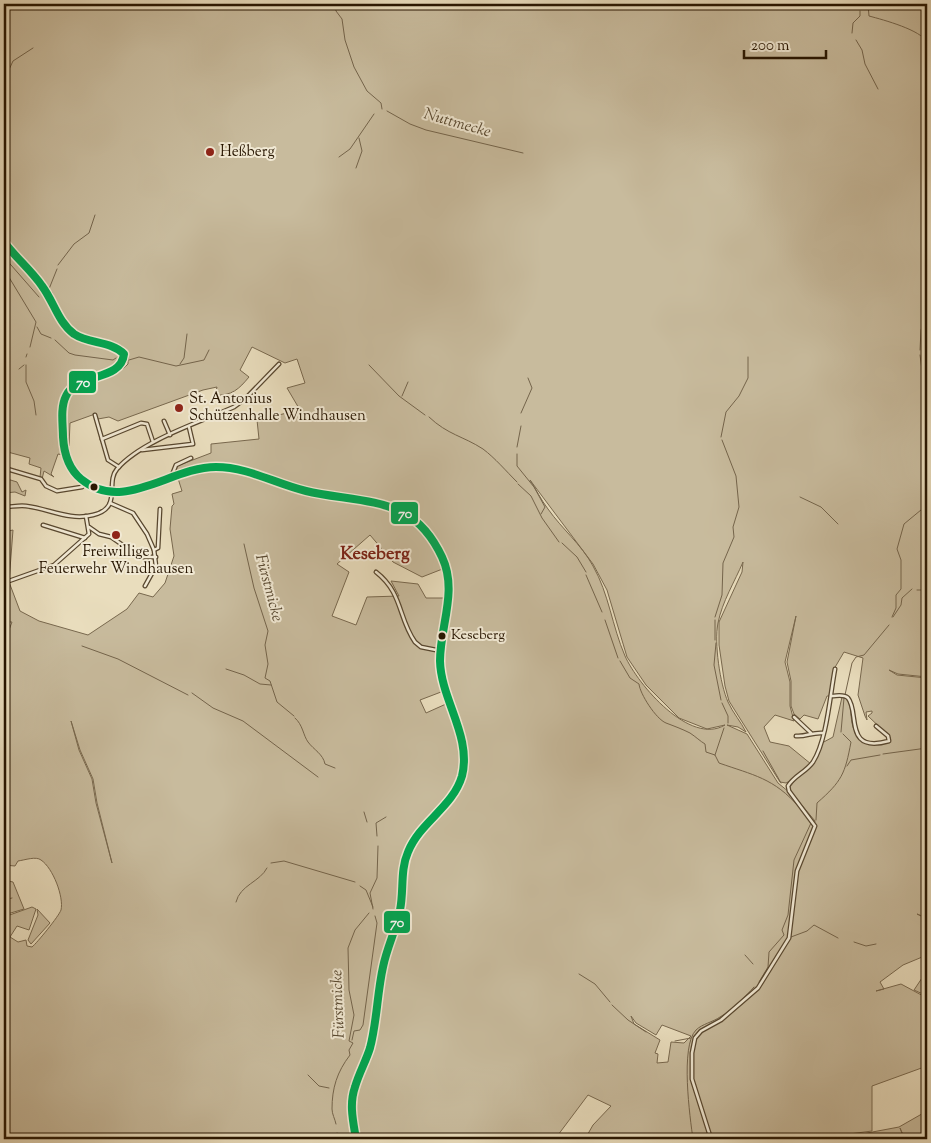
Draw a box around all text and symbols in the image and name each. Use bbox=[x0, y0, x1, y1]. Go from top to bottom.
scale bar bbox=[744, 28, 826, 60]
text: 200 m bbox=[751, 36, 790, 57]
water label: Nuttmecke bbox=[421, 103, 493, 145]
place label: Heßberg bbox=[220, 142, 275, 163]
marker: Heßberg bbox=[204, 146, 216, 158]
line badge: 70 bbox=[68, 370, 97, 394]
text: 70 bbox=[76, 374, 91, 394]
place label: St. Antonius Schützenhalle Windhausen bbox=[189, 389, 366, 427]
marker: St. Antonius Schützenhalle Windhausen bbox=[173, 402, 185, 414]
unlabelled marker bbox=[89, 482, 99, 492]
line badge: 70 bbox=[390, 501, 419, 525]
text: 70 bbox=[398, 505, 413, 525]
marker: Freiwillige Feuerwehr Windhausen bbox=[110, 529, 122, 541]
place label: Freiwillige Feuerwehr Windhausen bbox=[39, 542, 193, 580]
district label: Keseberg bbox=[340, 542, 410, 568]
water label: Fürstmicke bbox=[248, 552, 288, 624]
place label: Keseberg bbox=[451, 626, 505, 646]
marker: Keseberg bbox=[437, 631, 447, 641]
line badge: 70 bbox=[383, 910, 411, 934]
text: 70 bbox=[390, 914, 405, 934]
water label: Fürstmicke bbox=[326, 969, 352, 1039]

